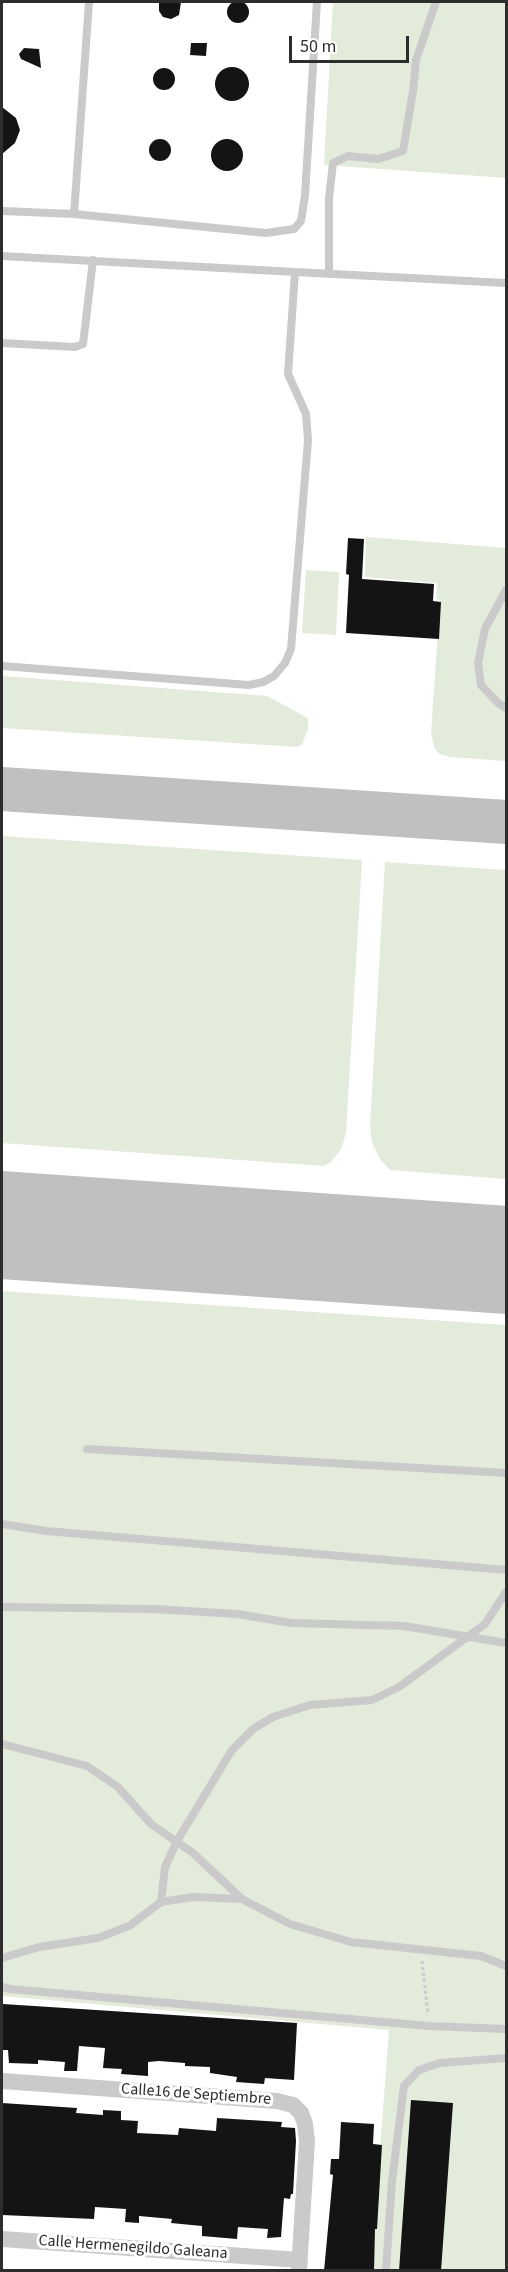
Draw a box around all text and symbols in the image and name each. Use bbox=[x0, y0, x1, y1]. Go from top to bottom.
scale bar bbox=[292, 24, 412, 62]
text: 50 m bbox=[300, 34, 336, 59]
street label: Calle16 de Septiembre bbox=[120, 2080, 272, 2110]
street label: Calle Hermenegildo Galeana bbox=[38, 2232, 228, 2264]

